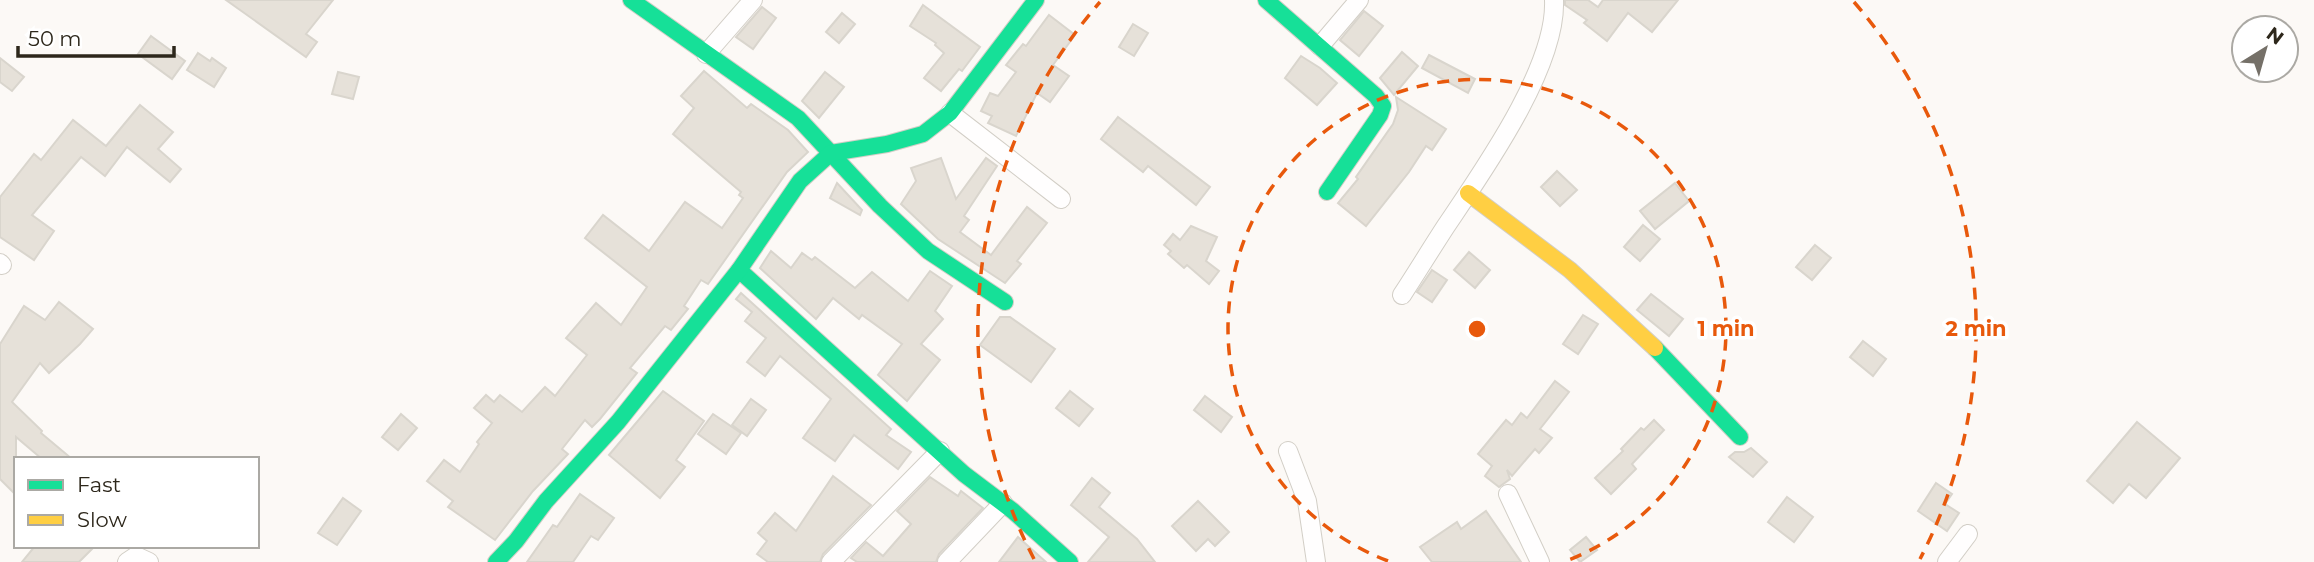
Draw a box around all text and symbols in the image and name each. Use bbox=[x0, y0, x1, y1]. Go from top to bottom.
scale bar bbox=[18, 14, 173, 58]
north arrow bbox=[2230, 14, 2300, 84]
text: N bbox=[2262, 22, 2288, 50]
text: 50 m bbox=[28, 26, 82, 51]
text: 1 min bbox=[1697, 316, 1755, 341]
text: 2 min bbox=[1945, 316, 2007, 341]
centre of rings bbox=[1465, 317, 1489, 341]
legend bbox=[14, 457, 259, 548]
text: Fast bbox=[77, 472, 121, 497]
text: Slow bbox=[77, 507, 127, 532]

